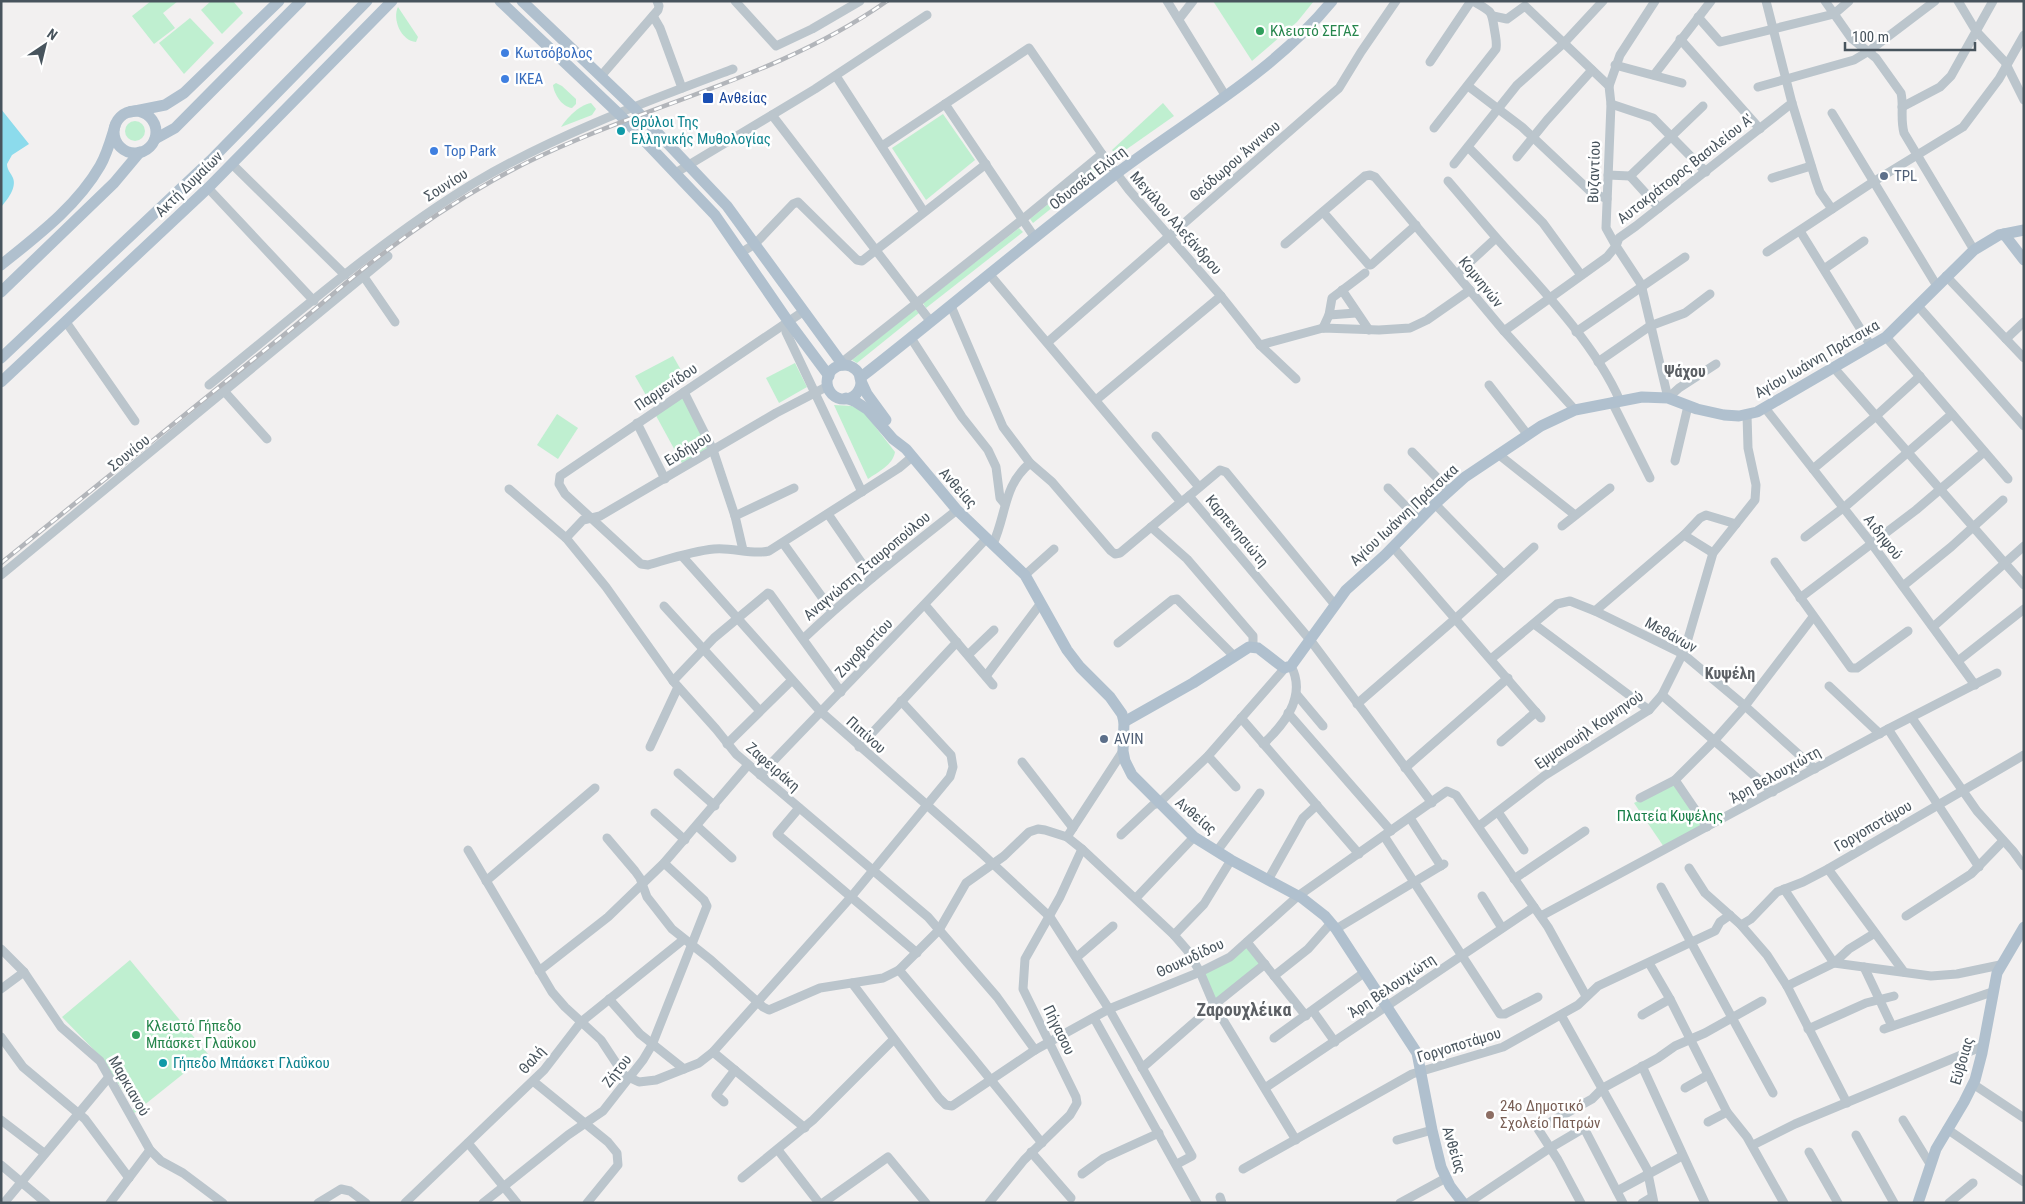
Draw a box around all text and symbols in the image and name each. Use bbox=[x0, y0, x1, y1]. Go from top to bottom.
north arrow bbox=[20, 20, 70, 70]
scale bar bbox=[1845, 20, 1975, 52]
place label: Κλειστό ΣΕΓΑΣ bbox=[1270, 22, 1359, 40]
text: N bbox=[44, 25, 61, 43]
marker: Κλειστό ΣΕΓΑΣ bbox=[1254, 25, 1266, 37]
text: 100 m bbox=[1852, 28, 1889, 46]
place label: Κωτσόβολος bbox=[515, 44, 593, 62]
marker: Κωτσόβολος bbox=[499, 47, 511, 59]
place label: IKEA bbox=[515, 70, 543, 88]
marker: IKEA bbox=[499, 73, 511, 85]
place label: Ανθείας bbox=[719, 89, 767, 107]
marker: Ανθείας bbox=[701, 91, 715, 105]
street label: Αυτοκράτορος Βασιλείου A' bbox=[1614, 110, 1756, 228]
place label: Θρύλοι Της Ελληνικής Μυθολογίας bbox=[631, 113, 771, 148]
street label: Θεόδωρου Άννινου bbox=[1186, 117, 1284, 205]
marker: Θρύλοι Της Ελληνικής Μυθολογίας bbox=[615, 125, 627, 137]
street label: Βυζαντίου bbox=[1584, 141, 1604, 203]
place label: Top Park bbox=[444, 142, 496, 160]
street label: Οδυσσέα Ελύτη bbox=[1046, 142, 1130, 214]
marker: Top Park bbox=[428, 145, 440, 157]
street label: Ακτή Δυμαίων bbox=[152, 147, 227, 221]
street label: Σουνίου bbox=[421, 165, 471, 205]
place label: TPL bbox=[1894, 167, 1917, 185]
street label: Μεγάλου Αλεξάνδρου bbox=[1126, 168, 1226, 278]
marker: TPL bbox=[1878, 170, 1890, 182]
street label: Κομνηνών bbox=[1455, 253, 1507, 312]
street label: Αγίου Ιωάννη Πράτσικα bbox=[1751, 316, 1883, 402]
street label: Παρμενίδου bbox=[631, 359, 701, 415]
district label: Ψάχου bbox=[1664, 362, 1706, 381]
street label: Ευδήμου bbox=[661, 428, 715, 470]
street label: Σουνίου bbox=[105, 431, 153, 475]
street label: Αγίου Ιωάννη Πράτσικα bbox=[1346, 460, 1462, 570]
street label: Ανθείας bbox=[935, 464, 981, 512]
street label: Καρπενησιώτη bbox=[1202, 491, 1272, 571]
street label: Αναγνώστη Σταυροπούλου bbox=[800, 508, 934, 624]
street label: Αιδηψού bbox=[1860, 511, 1906, 563]
street label: Μεθάνων bbox=[1642, 613, 1701, 657]
street label: Ζυγοβιστίου bbox=[832, 615, 896, 681]
district label: Κυψέλη bbox=[1705, 664, 1755, 683]
street label: Εμμανουήλ Κομνηνού bbox=[1531, 687, 1647, 773]
street label: Πιπίνου bbox=[843, 713, 889, 757]
place label: AVIN bbox=[1114, 730, 1143, 748]
marker: AVIN bbox=[1098, 733, 1110, 745]
street label: Ζαφειράκη bbox=[742, 739, 804, 795]
street label: Άρη Βελουχιώτη bbox=[1726, 743, 1824, 807]
street label: Ανθείας bbox=[1172, 794, 1220, 838]
street label: Γοργοποτάμου bbox=[1831, 797, 1915, 855]
park label: Πλατεία Κυψέλης bbox=[1617, 807, 1723, 825]
street label: Θουκυδίδου bbox=[1153, 935, 1227, 981]
street label: Άρη Βελουχιώτη bbox=[1345, 950, 1439, 1022]
district label: Ζαρουχλέικα bbox=[1197, 999, 1291, 1021]
street label: Πήγασου bbox=[1039, 1002, 1079, 1058]
place label: Κλειστό Γήπεδο Μπάσκετ Γλαΰκου bbox=[146, 1017, 256, 1052]
street label: Γοργοποτάμου bbox=[1415, 1024, 1503, 1066]
marker: Κλειστό Γήπεδο Μπάσκετ Γλαΰκου bbox=[130, 1029, 142, 1041]
street label: Εύβοιας bbox=[1947, 1035, 1977, 1087]
street label: Θαλή bbox=[515, 1042, 549, 1078]
street label: Ζήτου bbox=[599, 1051, 635, 1091]
street label: Μαρκιανού bbox=[105, 1053, 153, 1119]
place label: Γήπεδο Μπάσκετ Γλαΰκου bbox=[173, 1054, 330, 1072]
marker: Γήπεδο Μπάσκετ Γλαΰκου bbox=[157, 1057, 169, 1069]
place label: 24ο Δημοτικό Σχολείο Πατρών bbox=[1500, 1097, 1601, 1132]
marker: 24ο Δημοτικό Σχολείο Πατρών bbox=[1484, 1109, 1496, 1121]
street label: Ανθείας bbox=[1438, 1124, 1470, 1176]

